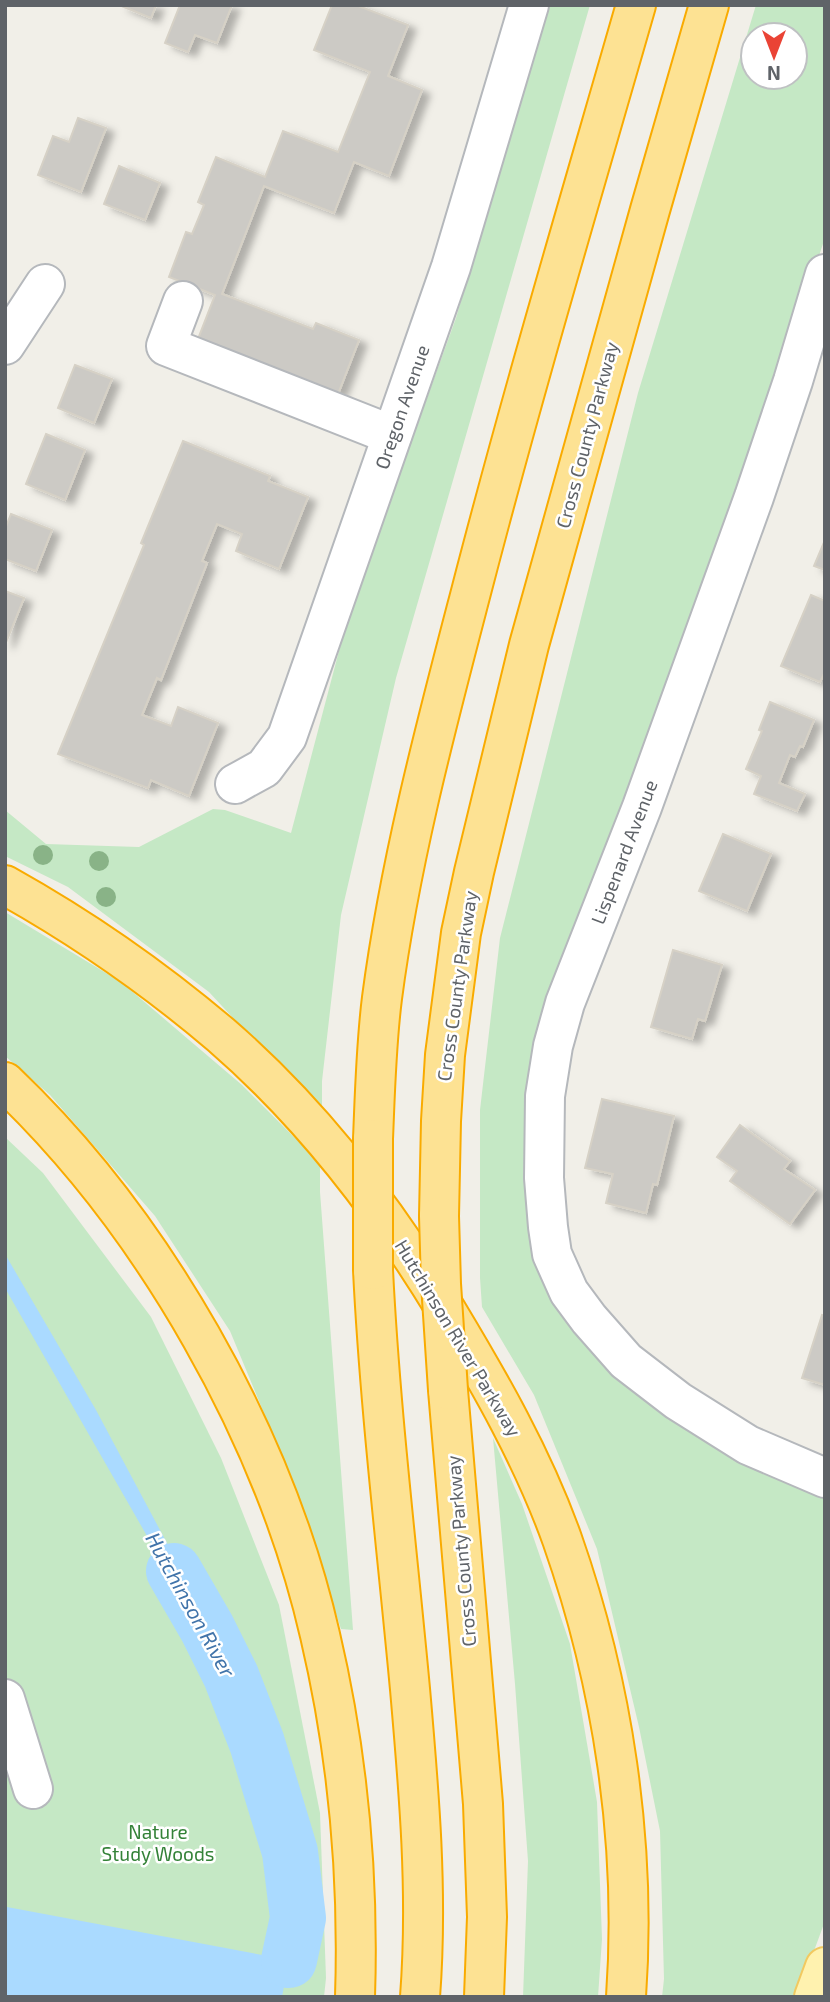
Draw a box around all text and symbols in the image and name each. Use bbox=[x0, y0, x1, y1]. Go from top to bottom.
north arrow bbox=[739, 21, 809, 91]
text: N bbox=[767, 62, 781, 85]
street label: Cross County Parkway bbox=[551, 339, 622, 531]
street label: Oregon Avenue bbox=[369, 342, 434, 472]
street label: Lispenard Avenue bbox=[585, 776, 662, 927]
street label: Cross County Parkway bbox=[432, 889, 481, 1083]
street label: Hutchinson River Parkway bbox=[390, 1235, 526, 1440]
street label: Cross County Parkway bbox=[441, 1454, 480, 1648]
water label: Hutchinson River bbox=[141, 1528, 242, 1682]
park label: Nature Study Woods bbox=[102, 1820, 214, 1865]

